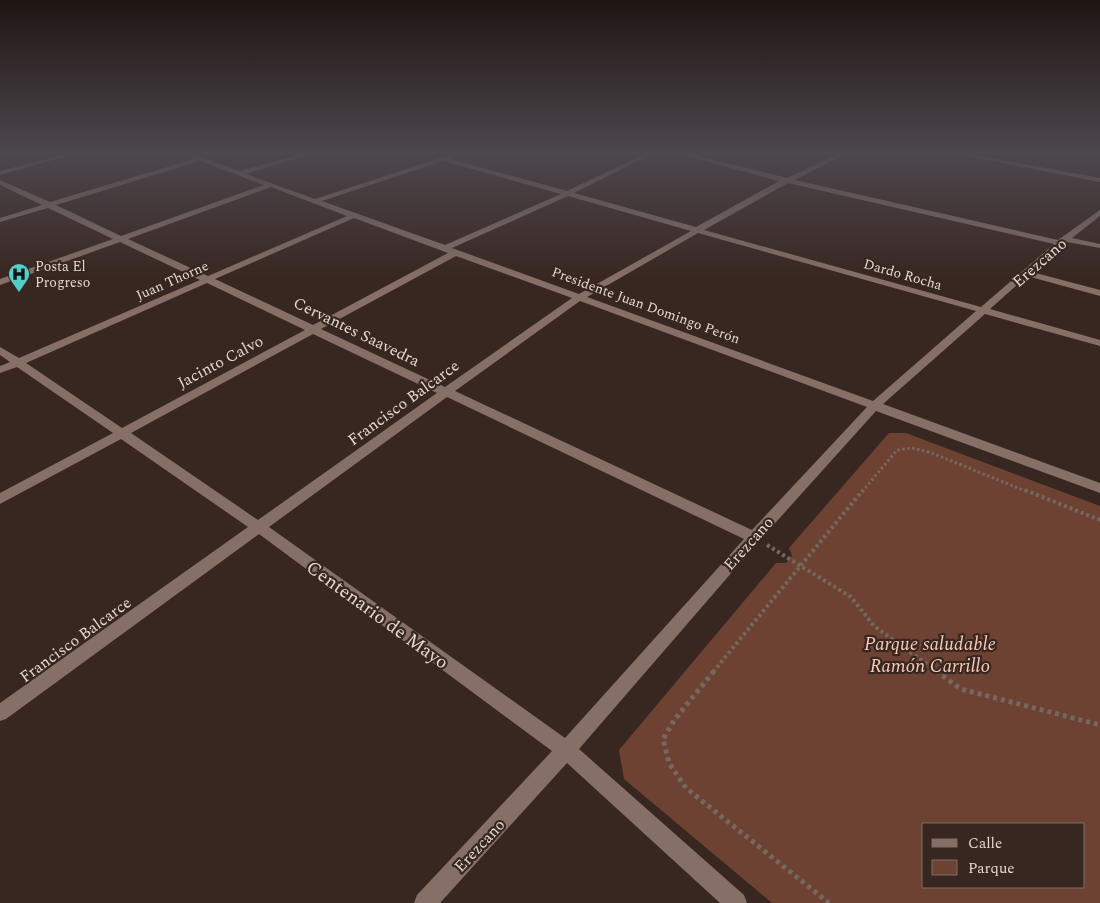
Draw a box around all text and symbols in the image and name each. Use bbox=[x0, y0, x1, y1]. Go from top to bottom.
street label: Erezcano bbox=[1007, 232, 1072, 293]
street label: Dardo Rocha bbox=[861, 253, 945, 296]
street label: Juan Thorne bbox=[133, 255, 212, 306]
place label: Posta El Progreso bbox=[35, 256, 90, 293]
hospital icon: Posta El Progreso bbox=[7, 262, 31, 293]
street label: Presidente Juan Domingo Perón bbox=[549, 262, 743, 349]
street label: Cervantes Saavedra bbox=[289, 291, 424, 373]
street label: Jacinto Calvo bbox=[173, 329, 268, 395]
street label: Francisco Balcarce bbox=[343, 354, 464, 452]
street label: Erezcano bbox=[718, 511, 780, 576]
street label: Centenario de Mayo bbox=[300, 553, 454, 677]
street label: Francisco Balcarce bbox=[15, 591, 136, 689]
park label: Parque saludable Ramón Carrillo bbox=[864, 630, 996, 681]
street label: Erezcano bbox=[449, 814, 511, 878]
legend bbox=[922, 823, 1085, 888]
text: Calle bbox=[968, 832, 1002, 855]
text: Parque bbox=[968, 857, 1015, 880]

